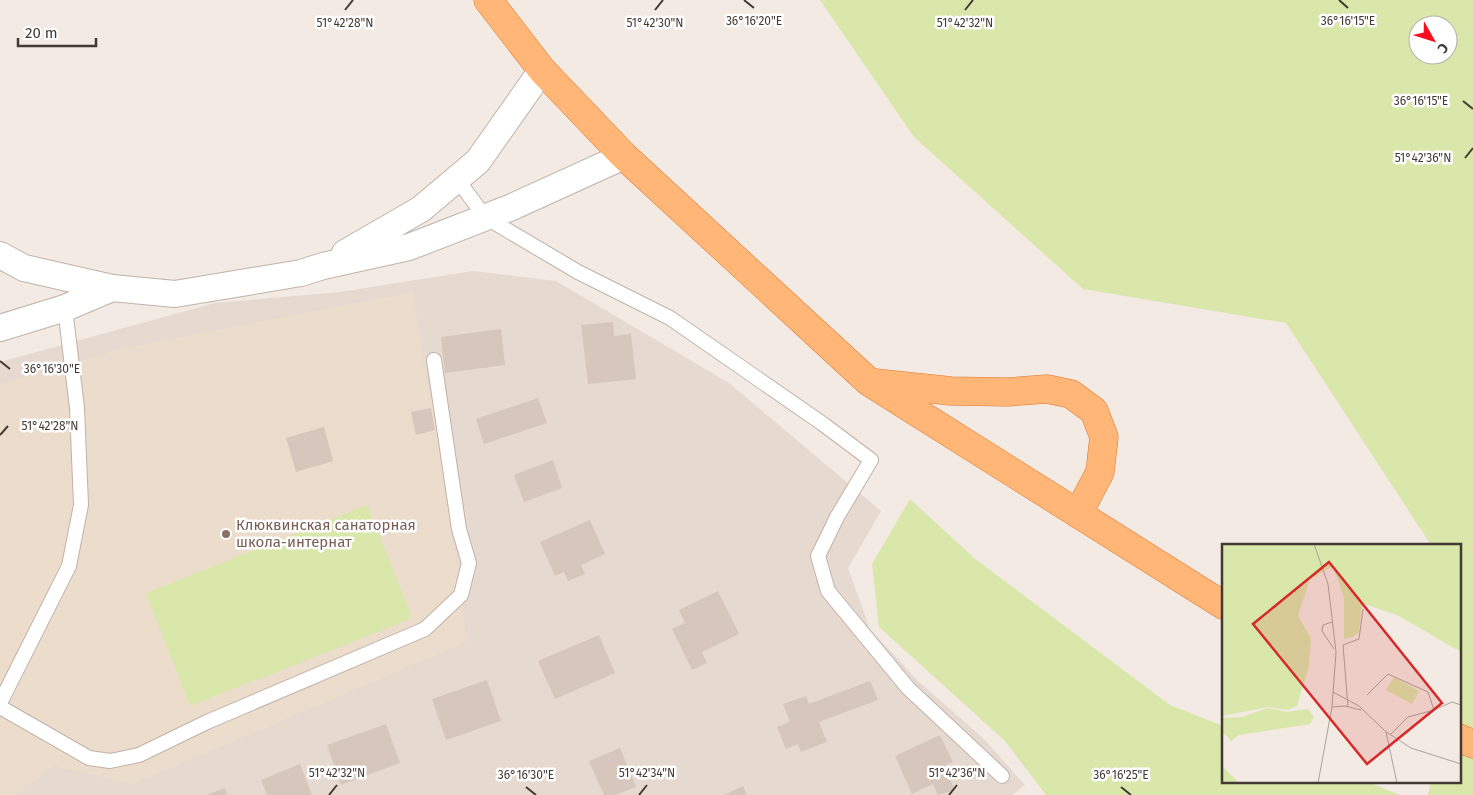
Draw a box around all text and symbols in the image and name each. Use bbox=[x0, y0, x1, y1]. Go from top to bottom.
text: 36°16'20"E bbox=[726, 14, 782, 28]
text: 36°16'15"E bbox=[1321, 14, 1375, 28]
scale bar bbox=[18, 15, 95, 47]
north arrow bbox=[1408, 15, 1458, 65]
text: 51°42'28"N bbox=[317, 16, 373, 30]
text: 51°42'30"N bbox=[626, 16, 684, 30]
text: 51°42'32"N bbox=[937, 16, 993, 30]
text: 20 m bbox=[25, 24, 58, 42]
text: С bbox=[1434, 39, 1452, 56]
text: 36°16'15"E bbox=[1394, 94, 1448, 108]
text: 51°42'36"N bbox=[1395, 151, 1451, 165]
text: 36°16'30"E bbox=[24, 362, 80, 376]
text: 51°42'28"N bbox=[22, 419, 78, 433]
place label: Клюквинская санаторная школа-интернат bbox=[236, 516, 416, 551]
marker: Клюквинская санаторная школа-интернат bbox=[220, 528, 232, 540]
inset map bbox=[1222, 544, 1460, 782]
text: 51°42'32"N bbox=[309, 766, 365, 780]
text: 51°42'34"N bbox=[619, 766, 675, 780]
text: 51°42'36"N bbox=[929, 766, 985, 780]
text: 36°16'30"E bbox=[498, 768, 554, 782]
text: 36°16'25"E bbox=[1093, 768, 1149, 782]

